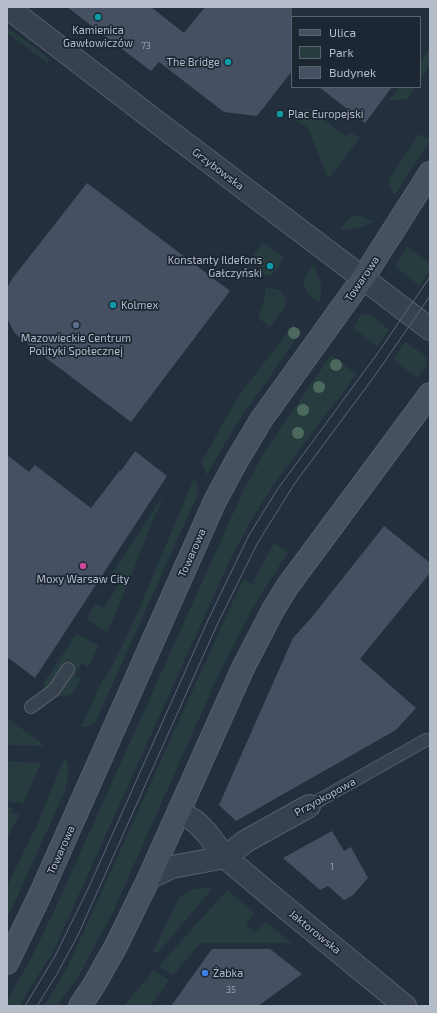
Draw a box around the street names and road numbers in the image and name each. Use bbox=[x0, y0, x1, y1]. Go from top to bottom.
street label: Grzybowska bbox=[189, 145, 247, 193]
street label: Towarowa bbox=[342, 254, 382, 304]
street label: Towarowa bbox=[175, 527, 209, 579]
street label: Przyokopowa bbox=[292, 775, 358, 819]
street label: Towarowa bbox=[44, 824, 78, 876]
street label: Jaktorowska bbox=[287, 907, 343, 957]

